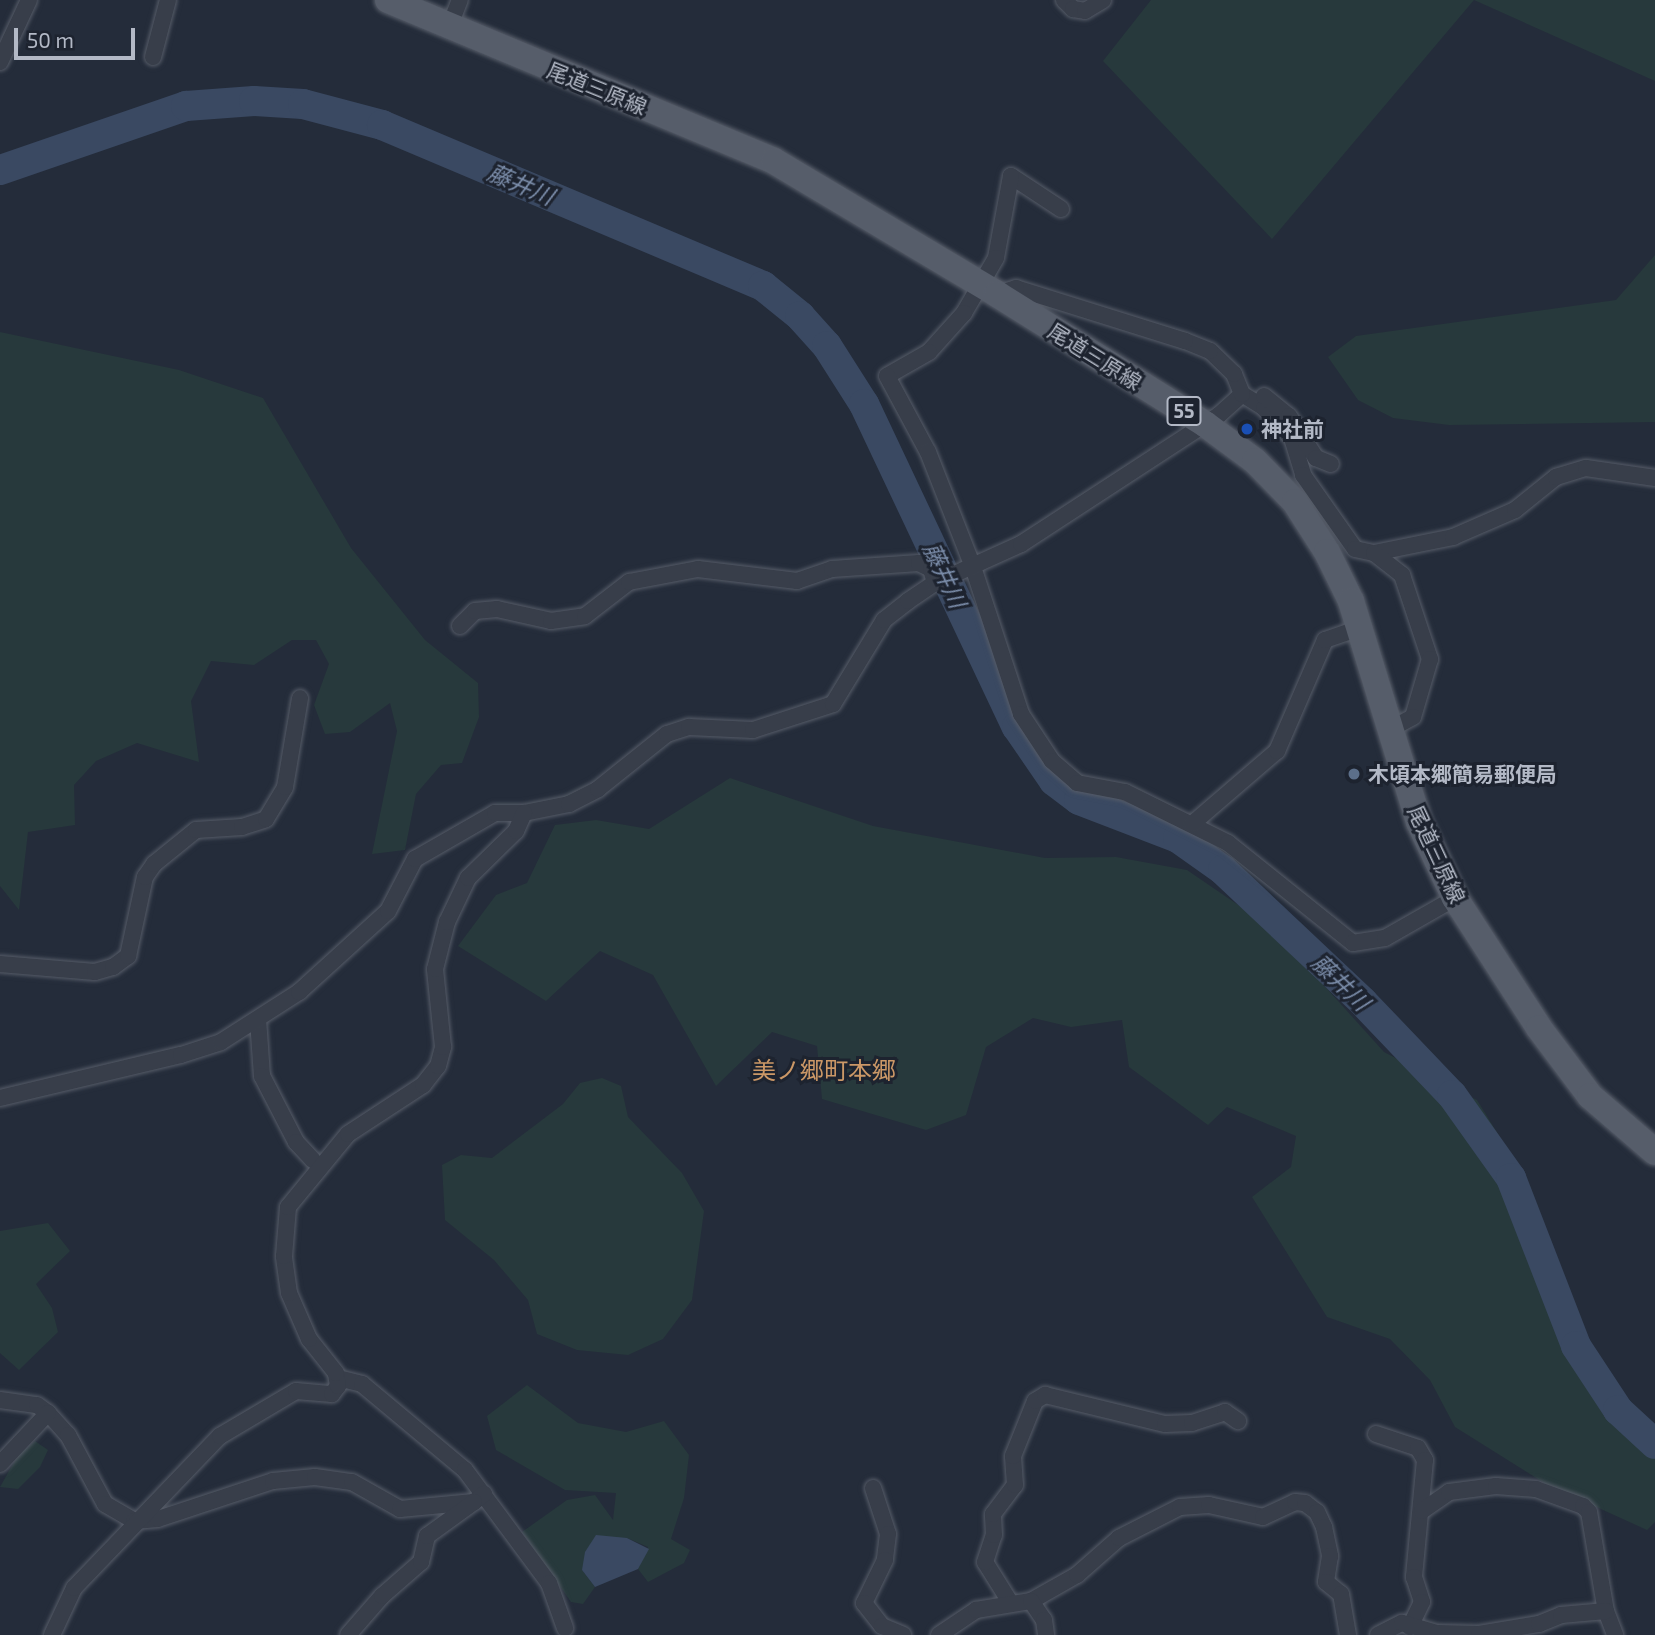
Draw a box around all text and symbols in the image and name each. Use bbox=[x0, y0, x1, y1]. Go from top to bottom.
scale bar bbox=[18, 14, 138, 58]
text: 50 m bbox=[27, 27, 74, 52]
street label: 尾道三原線 bbox=[544, 57, 650, 119]
water label: 藤井川 bbox=[484, 158, 558, 210]
street label: 尾道三原線 bbox=[1044, 317, 1146, 395]
road number: 55 bbox=[1166, 396, 1202, 426]
place label: 神社前 bbox=[1261, 416, 1324, 442]
marker: 神社前 bbox=[1239, 421, 1255, 437]
water label: 藤井川 bbox=[918, 538, 972, 612]
place label: 木頃本郷簡易郵便局 bbox=[1368, 761, 1557, 787]
marker: 木頃本郷簡易郵便局 bbox=[1346, 766, 1362, 782]
street label: 尾道三原線 bbox=[1403, 801, 1471, 907]
water label: 藤井川 bbox=[1307, 948, 1375, 1016]
district label: 美ノ郷町本郷 bbox=[752, 1056, 896, 1084]

